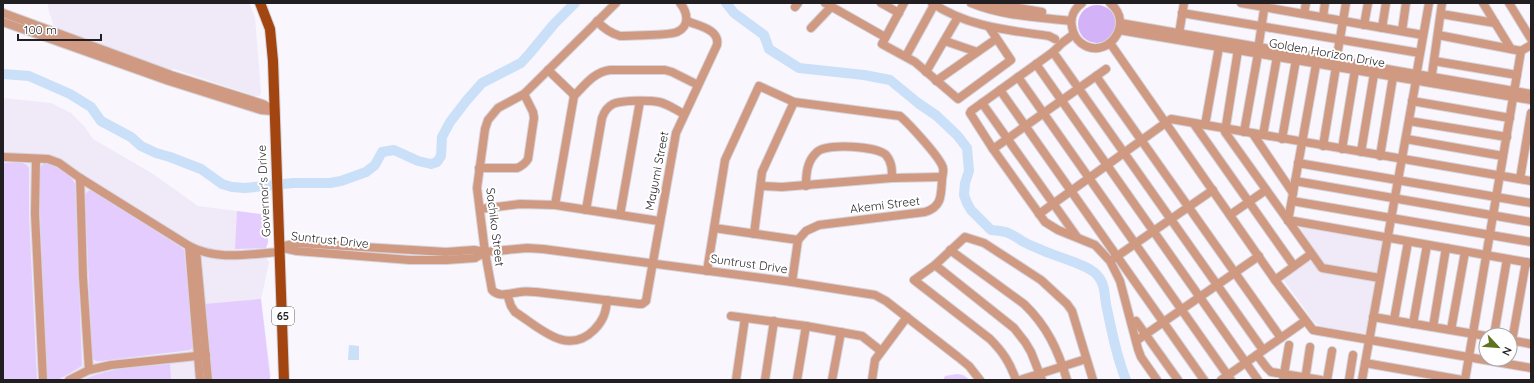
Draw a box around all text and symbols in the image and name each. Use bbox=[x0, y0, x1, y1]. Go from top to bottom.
scale bar bbox=[18, 16, 101, 42]
text: 100 m bbox=[24, 22, 57, 37]
street label: Golden Horizon Drive bbox=[1268, 35, 1386, 70]
street label: Mayumi Street bbox=[641, 130, 672, 212]
street label: Governor's Drive bbox=[254, 144, 273, 237]
street label: Sachiko Street bbox=[483, 187, 508, 267]
street label: Akemi Street bbox=[849, 193, 921, 216]
street label: Suntrust Drive bbox=[291, 228, 370, 251]
street label: Suntrust Drive bbox=[709, 251, 789, 276]
road number: 65 bbox=[272, 307, 294, 325]
north arrow bbox=[1478, 327, 1518, 367]
text: N bbox=[1499, 345, 1515, 358]

